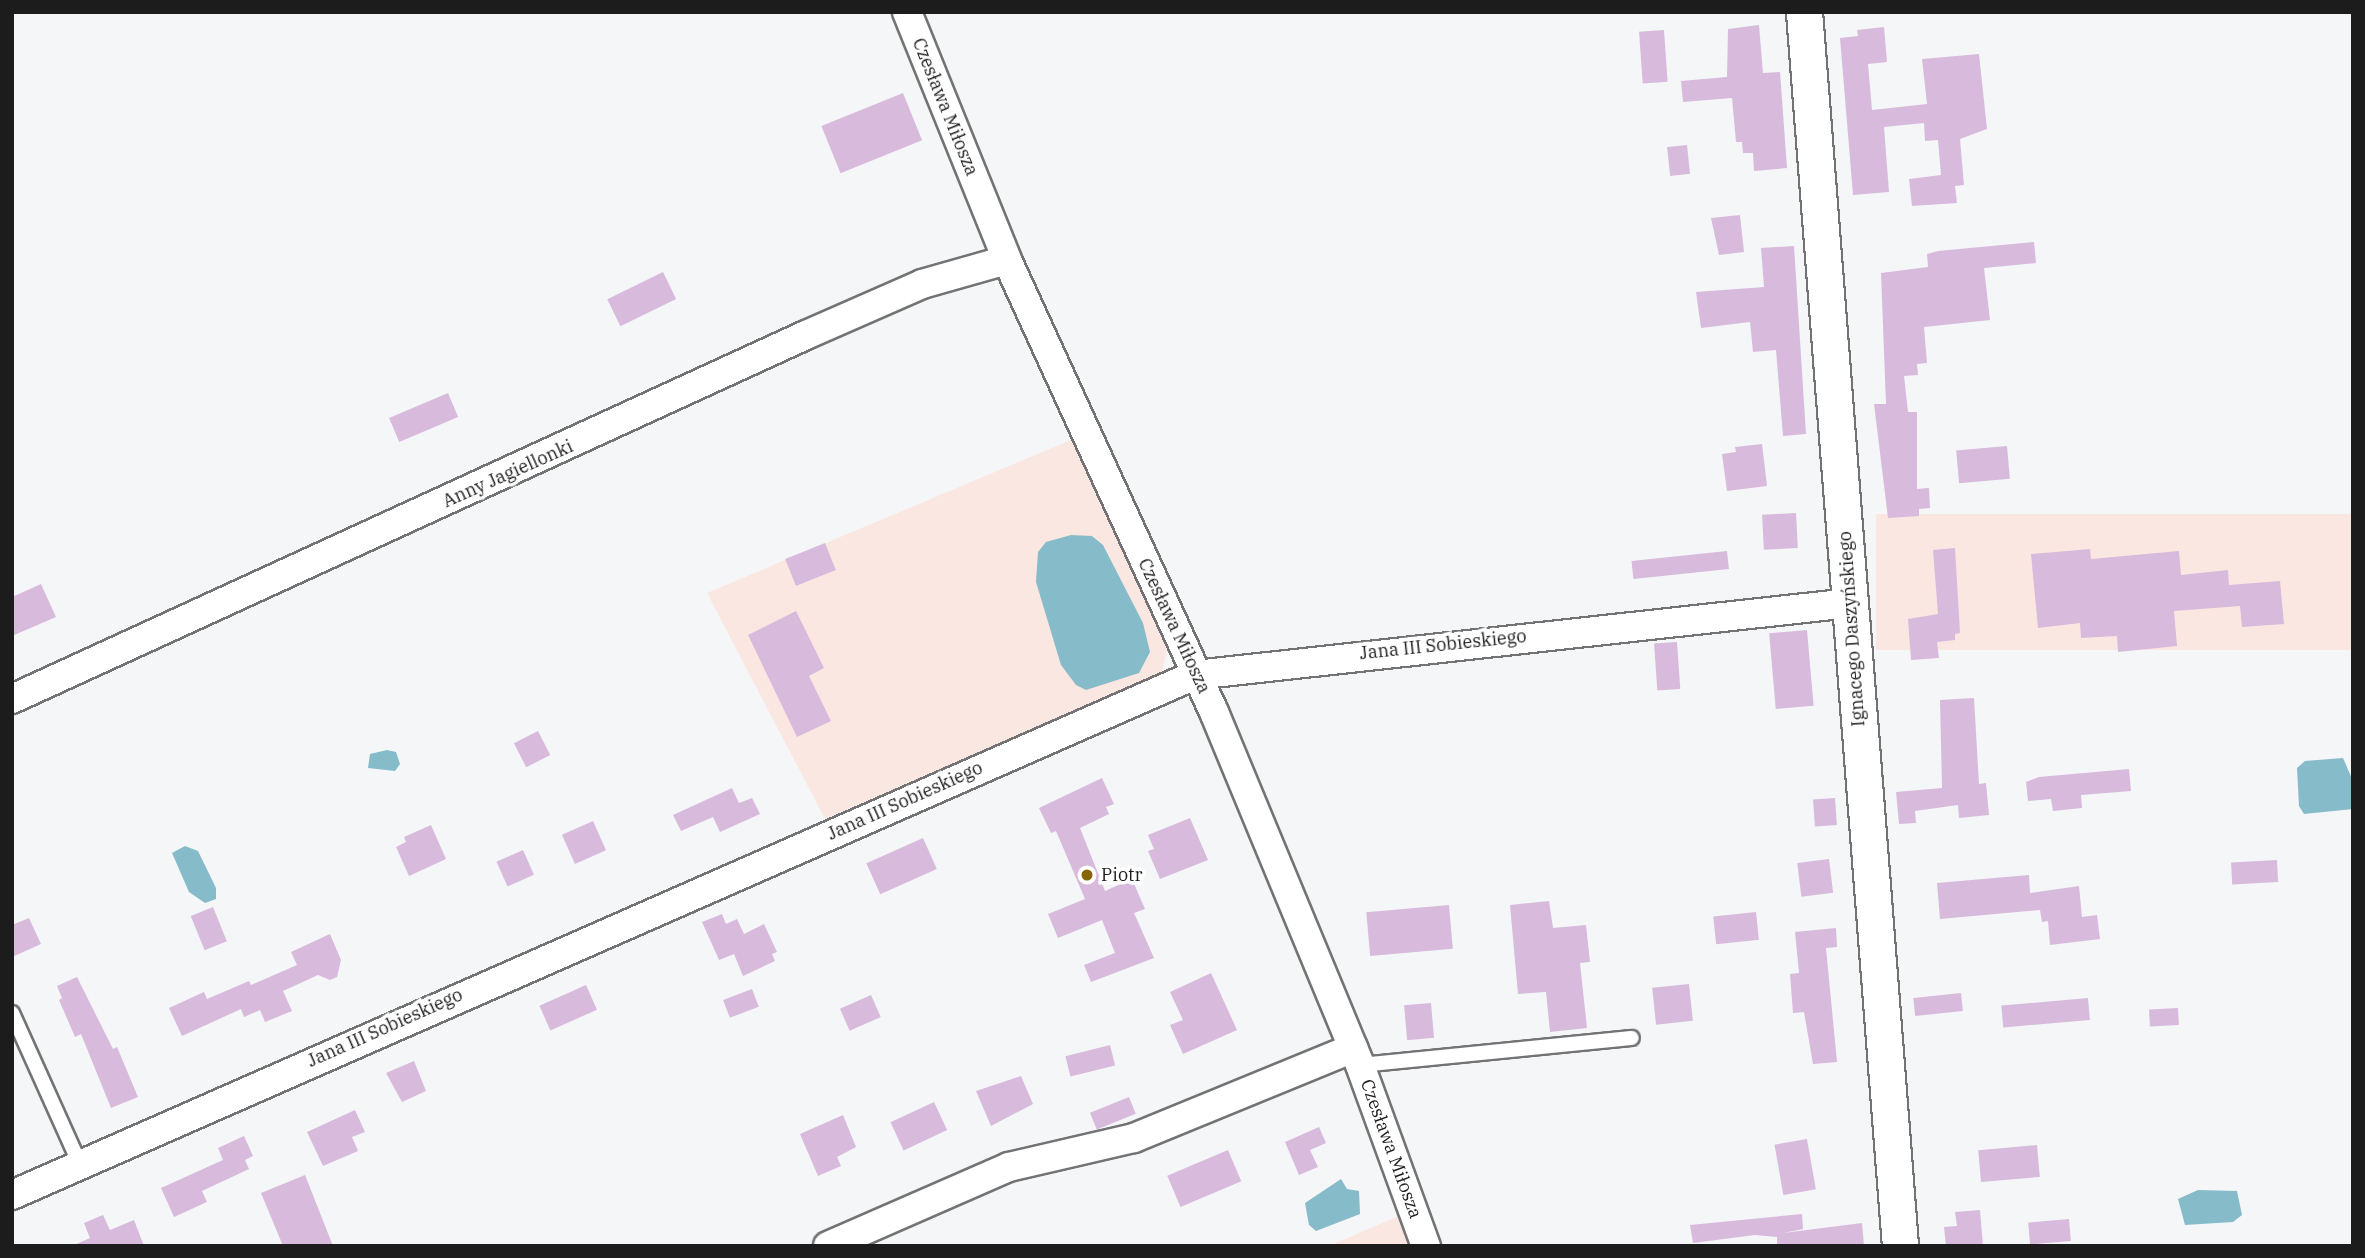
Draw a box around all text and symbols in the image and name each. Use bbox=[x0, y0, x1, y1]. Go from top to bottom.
street label: Czesława Miłosza bbox=[908, 35, 982, 179]
street label: Anny Jagiellonki bbox=[439, 436, 577, 512]
street label: Ignacego Daszyńskiego bbox=[1834, 531, 1870, 727]
street label: Czesława Miłosza bbox=[1133, 555, 1215, 697]
street label: Jana III Sobieskiego bbox=[1359, 625, 1527, 665]
street label: Jana III Sobieskiego bbox=[824, 757, 986, 845]
place label: Piotr bbox=[1101, 864, 1142, 886]
marker: Piotr bbox=[1079, 867, 1095, 883]
street label: Jana III Sobieskiego bbox=[304, 984, 466, 1072]
street label: Czesława Miłosza bbox=[1356, 1076, 1426, 1222]

